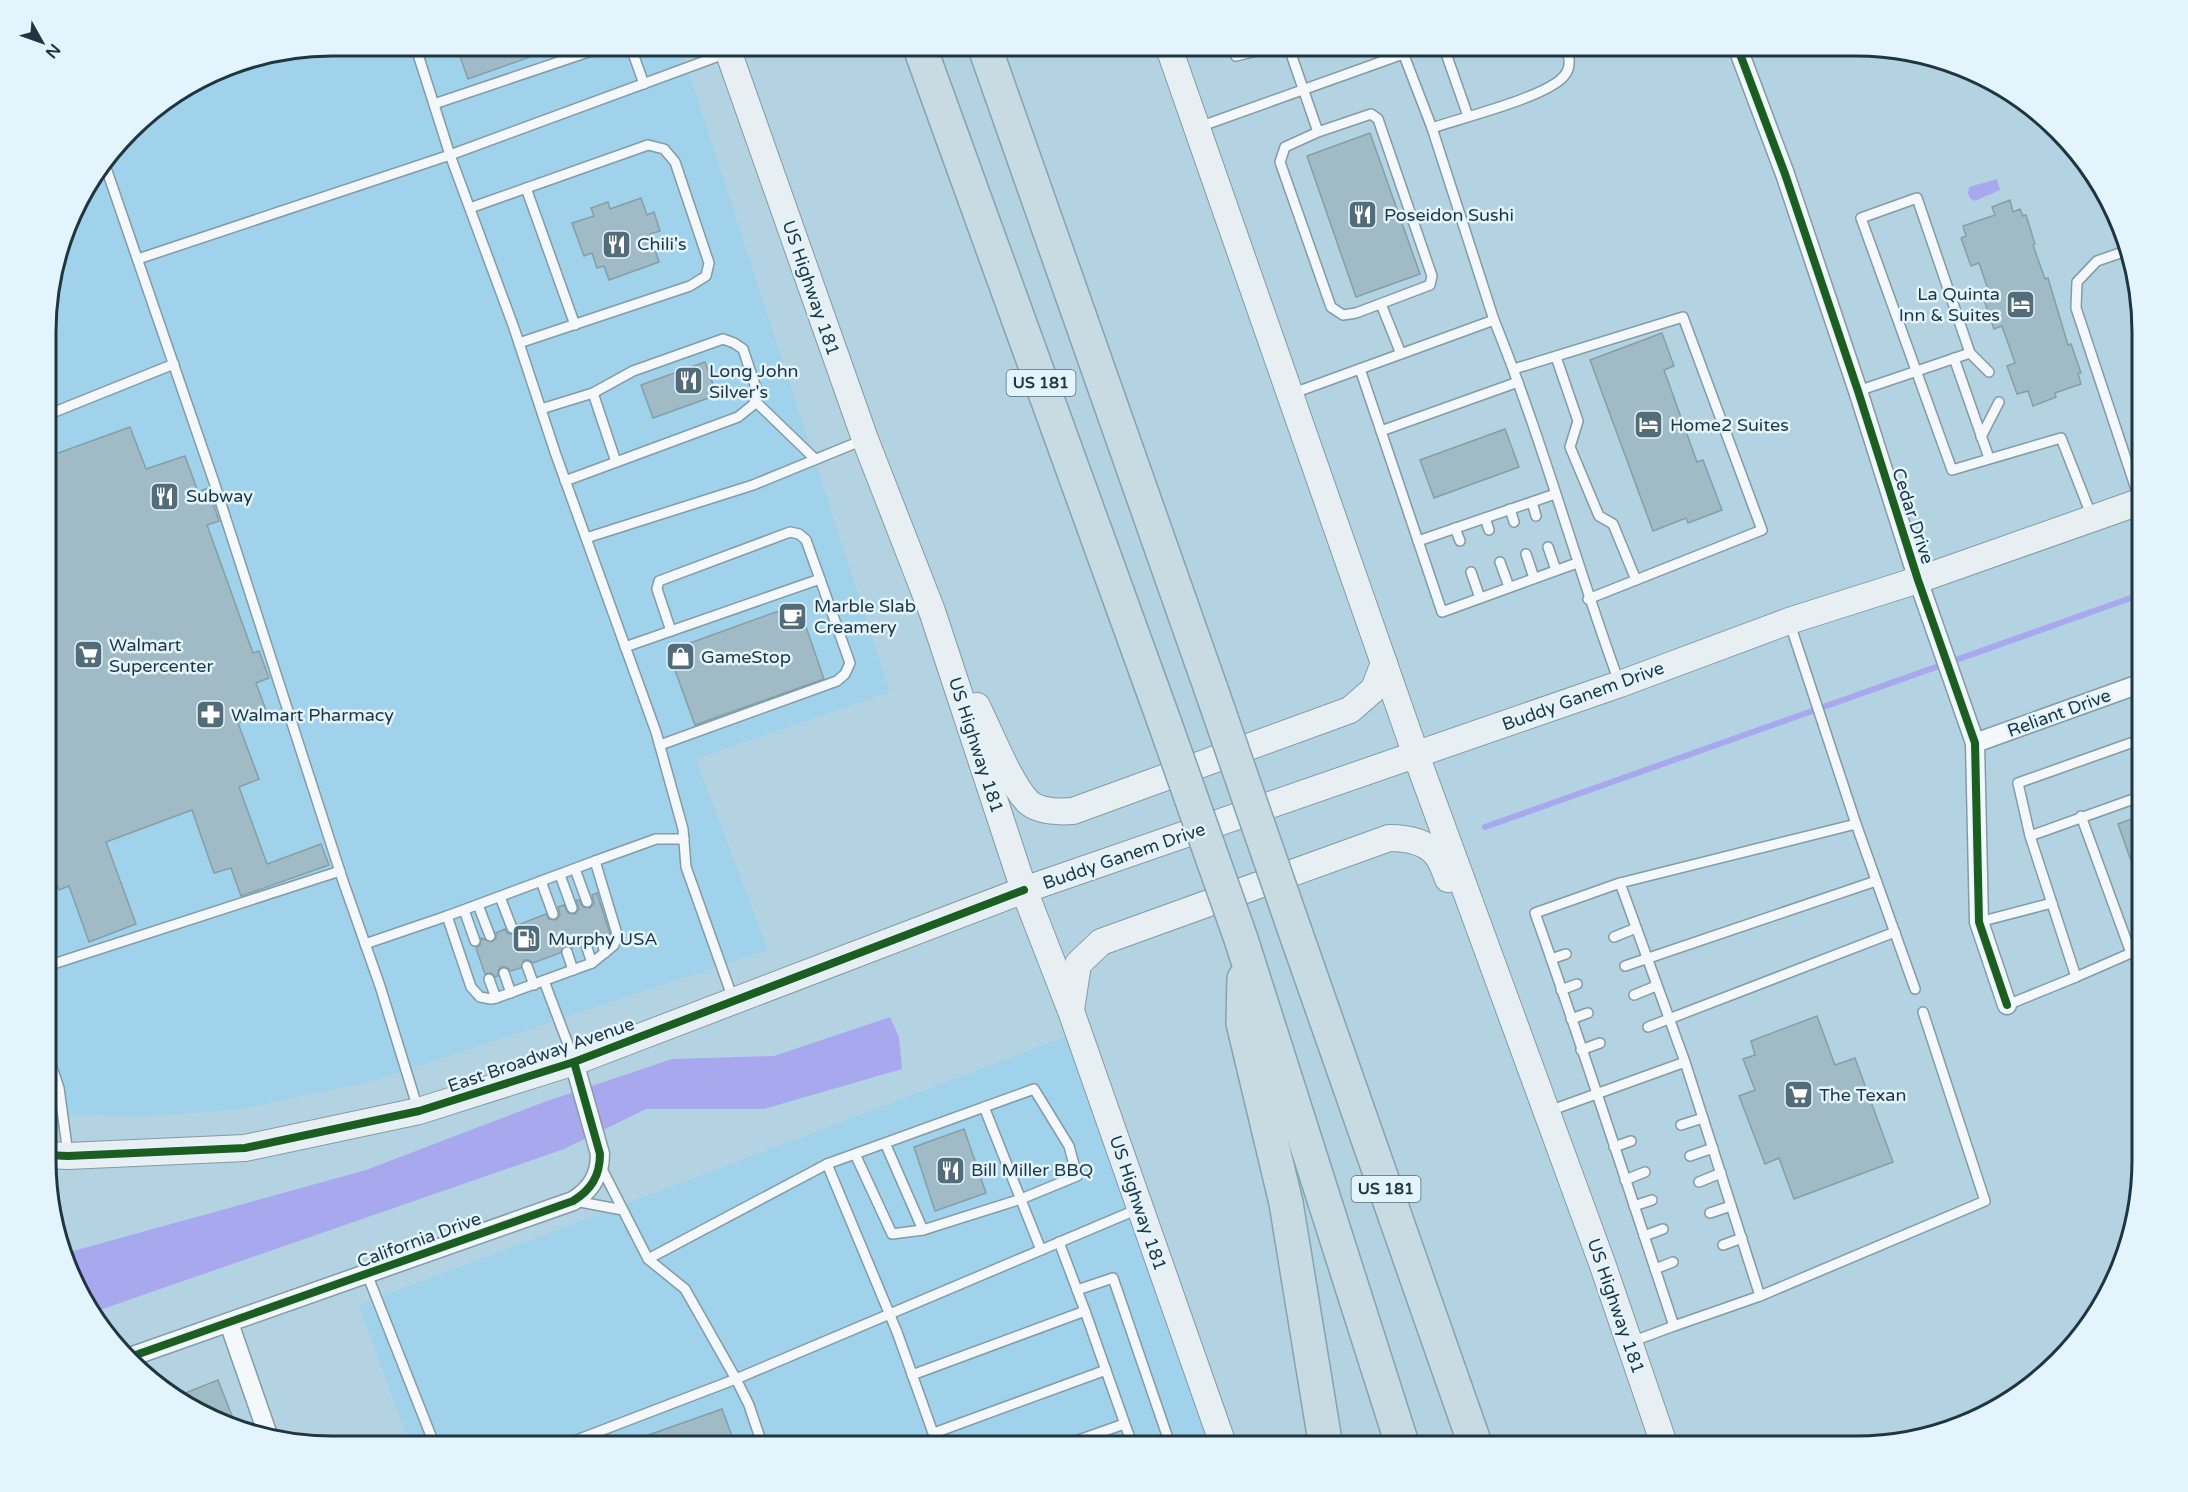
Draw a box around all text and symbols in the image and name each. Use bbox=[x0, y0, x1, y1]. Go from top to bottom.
north arrow bbox=[12, 12, 72, 72]
text: N bbox=[41, 40, 65, 62]
restaurant icon: Poseidon Sushi bbox=[1347, 199, 1379, 231]
place label: Poseidon Sushi bbox=[1384, 204, 1514, 226]
street label: US Highway 181 bbox=[778, 217, 844, 359]
restaurant icon: Chili's bbox=[600, 228, 632, 260]
place label: Chili's bbox=[637, 233, 687, 255]
place label: La Quinta Inn & Suites bbox=[1899, 283, 2000, 326]
hotel icon: La Quinta Inn & Suites bbox=[2005, 288, 2037, 320]
place label: Long John Silver's bbox=[709, 360, 799, 403]
restaurant icon: Long John Silver's bbox=[672, 365, 704, 397]
road number: US 181 bbox=[1006, 370, 1076, 396]
hotel icon: Home2 Suites bbox=[1633, 409, 1665, 441]
place label: Home2 Suites bbox=[1670, 414, 1789, 436]
street label: Cedar Drive bbox=[1887, 465, 1939, 567]
restaurant icon: Subway bbox=[149, 480, 181, 512]
place label: Subway bbox=[186, 485, 253, 507]
place label: Marble Slab Creamery bbox=[814, 595, 916, 638]
cafe icon: Marble Slab Creamery bbox=[777, 600, 809, 632]
place label: Walmart Supercenter bbox=[109, 634, 213, 677]
supermarket icon: Walmart Supercenter bbox=[72, 639, 104, 671]
shop icon: GameStop bbox=[664, 641, 696, 673]
place label: GameStop bbox=[701, 646, 791, 668]
street label: Buddy Ganem Drive bbox=[1499, 656, 1667, 736]
street label: US Highway 181 bbox=[944, 674, 1008, 816]
street label: Reliant Drive bbox=[2004, 684, 2114, 742]
pharmacy icon: Walmart Pharmacy bbox=[194, 699, 226, 731]
place label: Walmart Pharmacy bbox=[231, 704, 394, 726]
street label: Buddy Ganem Drive bbox=[1040, 818, 1208, 894]
fuel station icon: Murphy USA bbox=[511, 923, 543, 955]
place label: Murphy USA bbox=[548, 928, 658, 950]
street label: East Broadway Avenue bbox=[445, 1013, 637, 1097]
supermarket icon: The Texan bbox=[1782, 1079, 1814, 1111]
place label: The Texan bbox=[1819, 1084, 1906, 1106]
street label: US Highway 181 bbox=[1105, 1132, 1171, 1274]
restaurant icon: Bill Miller BBQ bbox=[934, 1154, 966, 1186]
place label: Bill Miller BBQ bbox=[971, 1159, 1093, 1181]
road number: US 181 bbox=[1352, 1176, 1420, 1202]
street label: California Drive bbox=[354, 1207, 484, 1273]
street label: US Highway 181 bbox=[1583, 1235, 1649, 1377]

